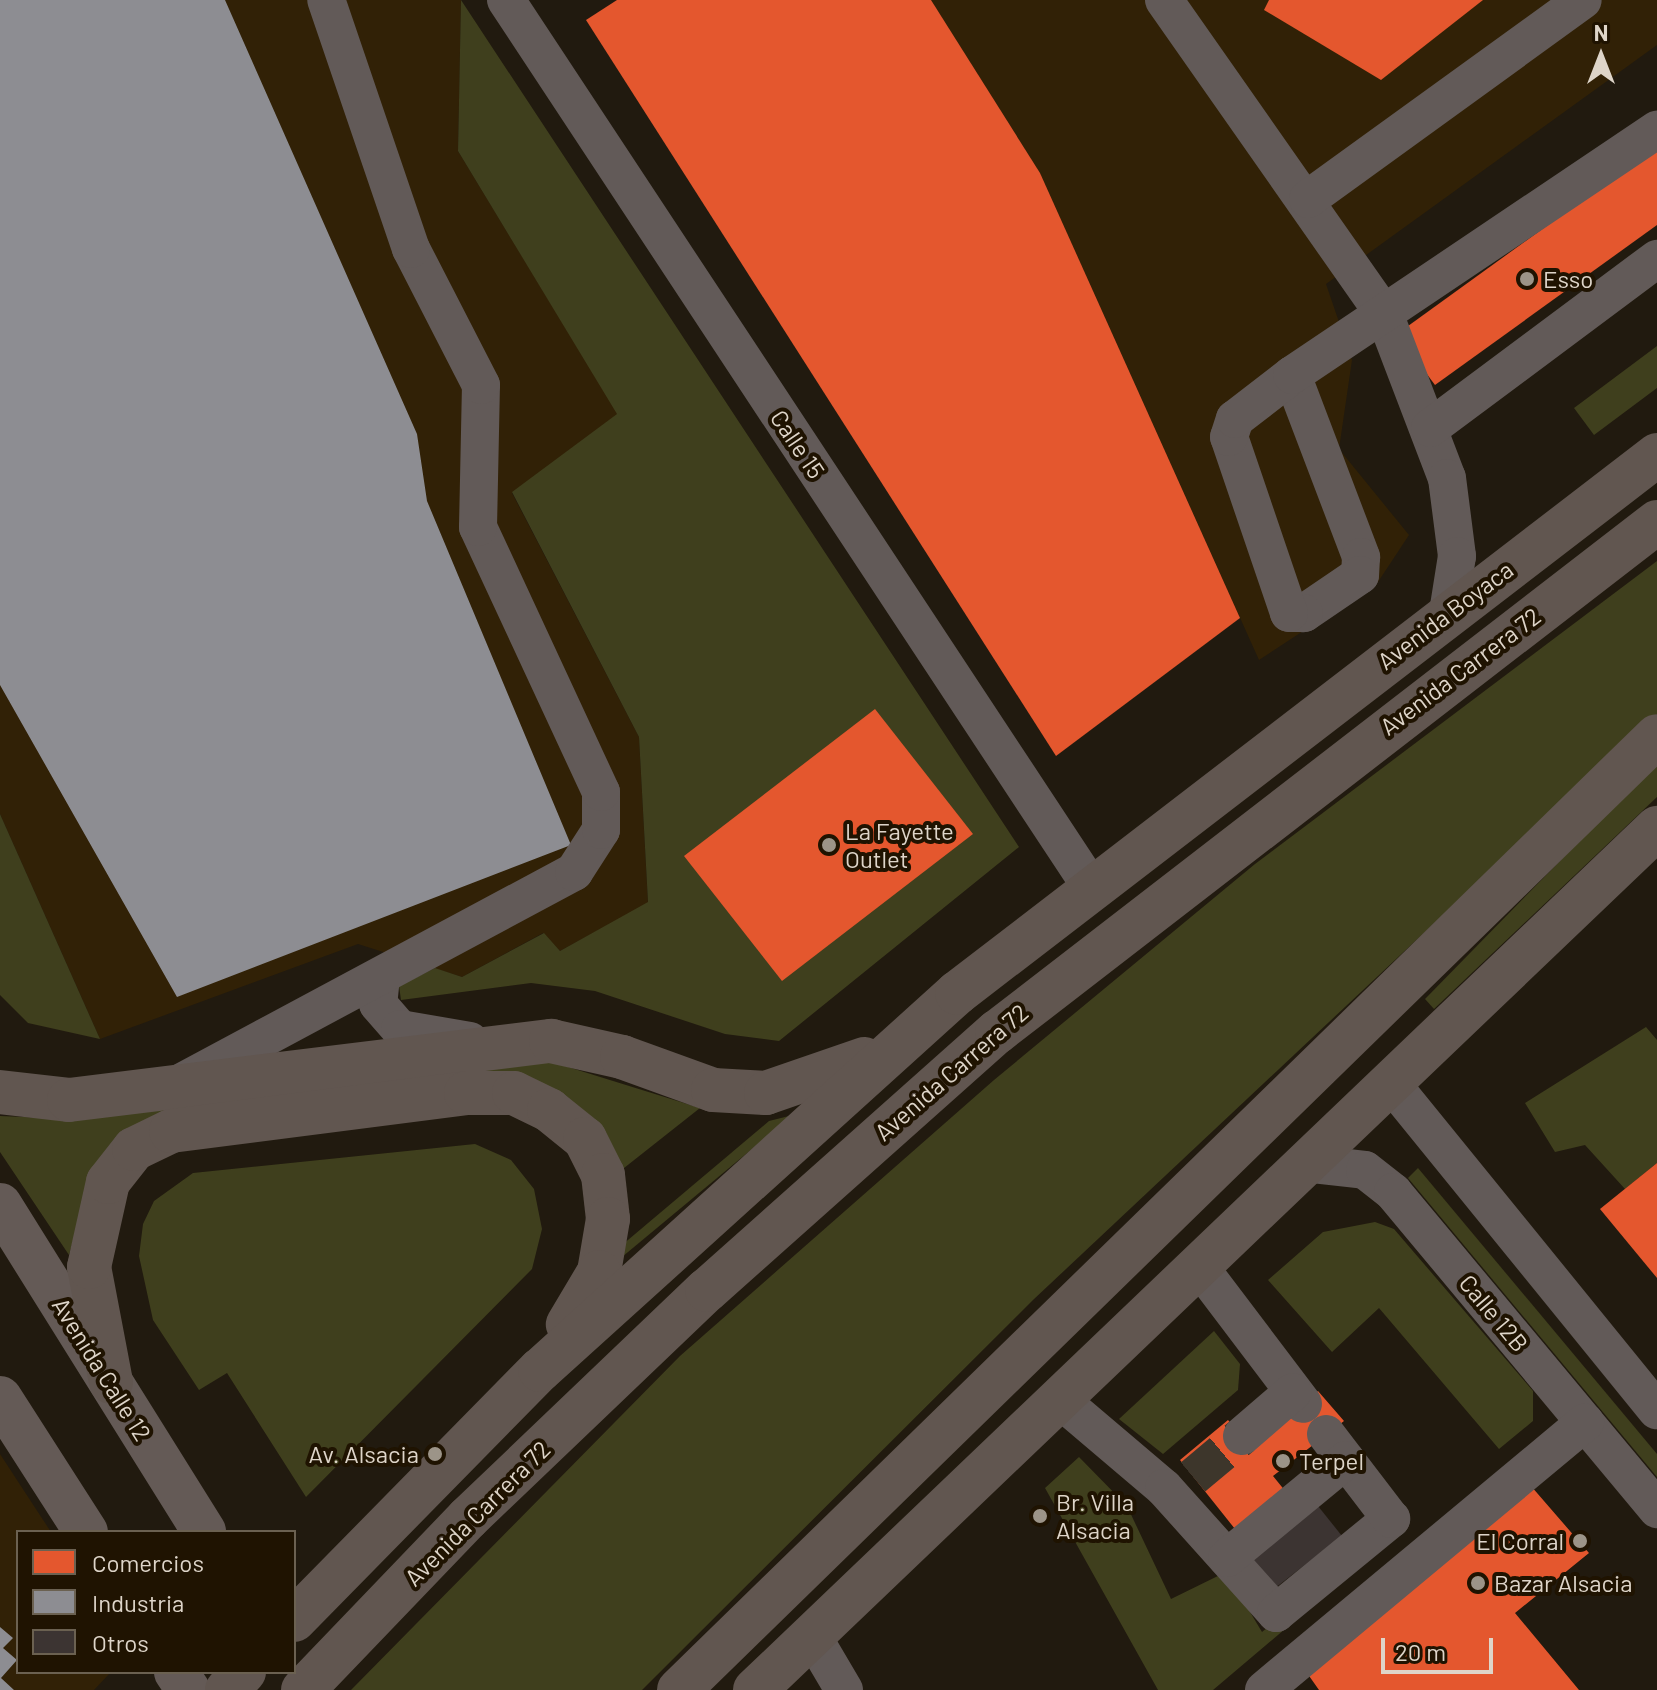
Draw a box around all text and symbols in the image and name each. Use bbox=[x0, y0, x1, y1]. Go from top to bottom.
north arrow bbox=[1561, 16, 1641, 96]
text: N bbox=[1594, 19, 1608, 45]
place label: Esso bbox=[1543, 265, 1593, 293]
marker: Esso bbox=[1518, 270, 1536, 288]
street label: Calle 15 bbox=[765, 404, 831, 484]
street label: Avenida Boyaca bbox=[1372, 555, 1518, 675]
street label: Avenida Carrera 72 bbox=[1374, 601, 1546, 741]
place label: La Fayette Outlet bbox=[845, 817, 954, 873]
marker: La Fayette Outlet bbox=[820, 836, 838, 854]
street label: Avenida Carrera 72 bbox=[868, 998, 1034, 1146]
street label: Calle 12B bbox=[1454, 1269, 1534, 1357]
street label: Avenida Calle 12 bbox=[46, 1292, 158, 1446]
street label: Avenida Carrera 72 bbox=[398, 1434, 556, 1592]
place label: Av. Alsacia bbox=[309, 1440, 419, 1468]
marker: Av. Alsacia bbox=[426, 1445, 444, 1463]
place label: Terpel bbox=[1299, 1447, 1364, 1475]
marker: Terpel bbox=[1274, 1452, 1292, 1470]
place label: Br. Villa Alsacia bbox=[1056, 1488, 1134, 1544]
marker: Br. Villa Alsacia bbox=[1031, 1507, 1049, 1525]
place label: El Corral bbox=[1476, 1527, 1564, 1555]
legend bbox=[16, 1530, 296, 1674]
marker: El Corral bbox=[1571, 1532, 1589, 1550]
text: Comercios bbox=[92, 1548, 204, 1577]
place label: Bazar Alsacia bbox=[1494, 1569, 1632, 1597]
marker: Bazar Alsacia bbox=[1469, 1574, 1487, 1592]
text: Industria bbox=[92, 1588, 184, 1617]
scale bar bbox=[1385, 1622, 1497, 1672]
text: Otros bbox=[92, 1628, 149, 1657]
text: 20 m bbox=[1395, 1637, 1446, 1666]

